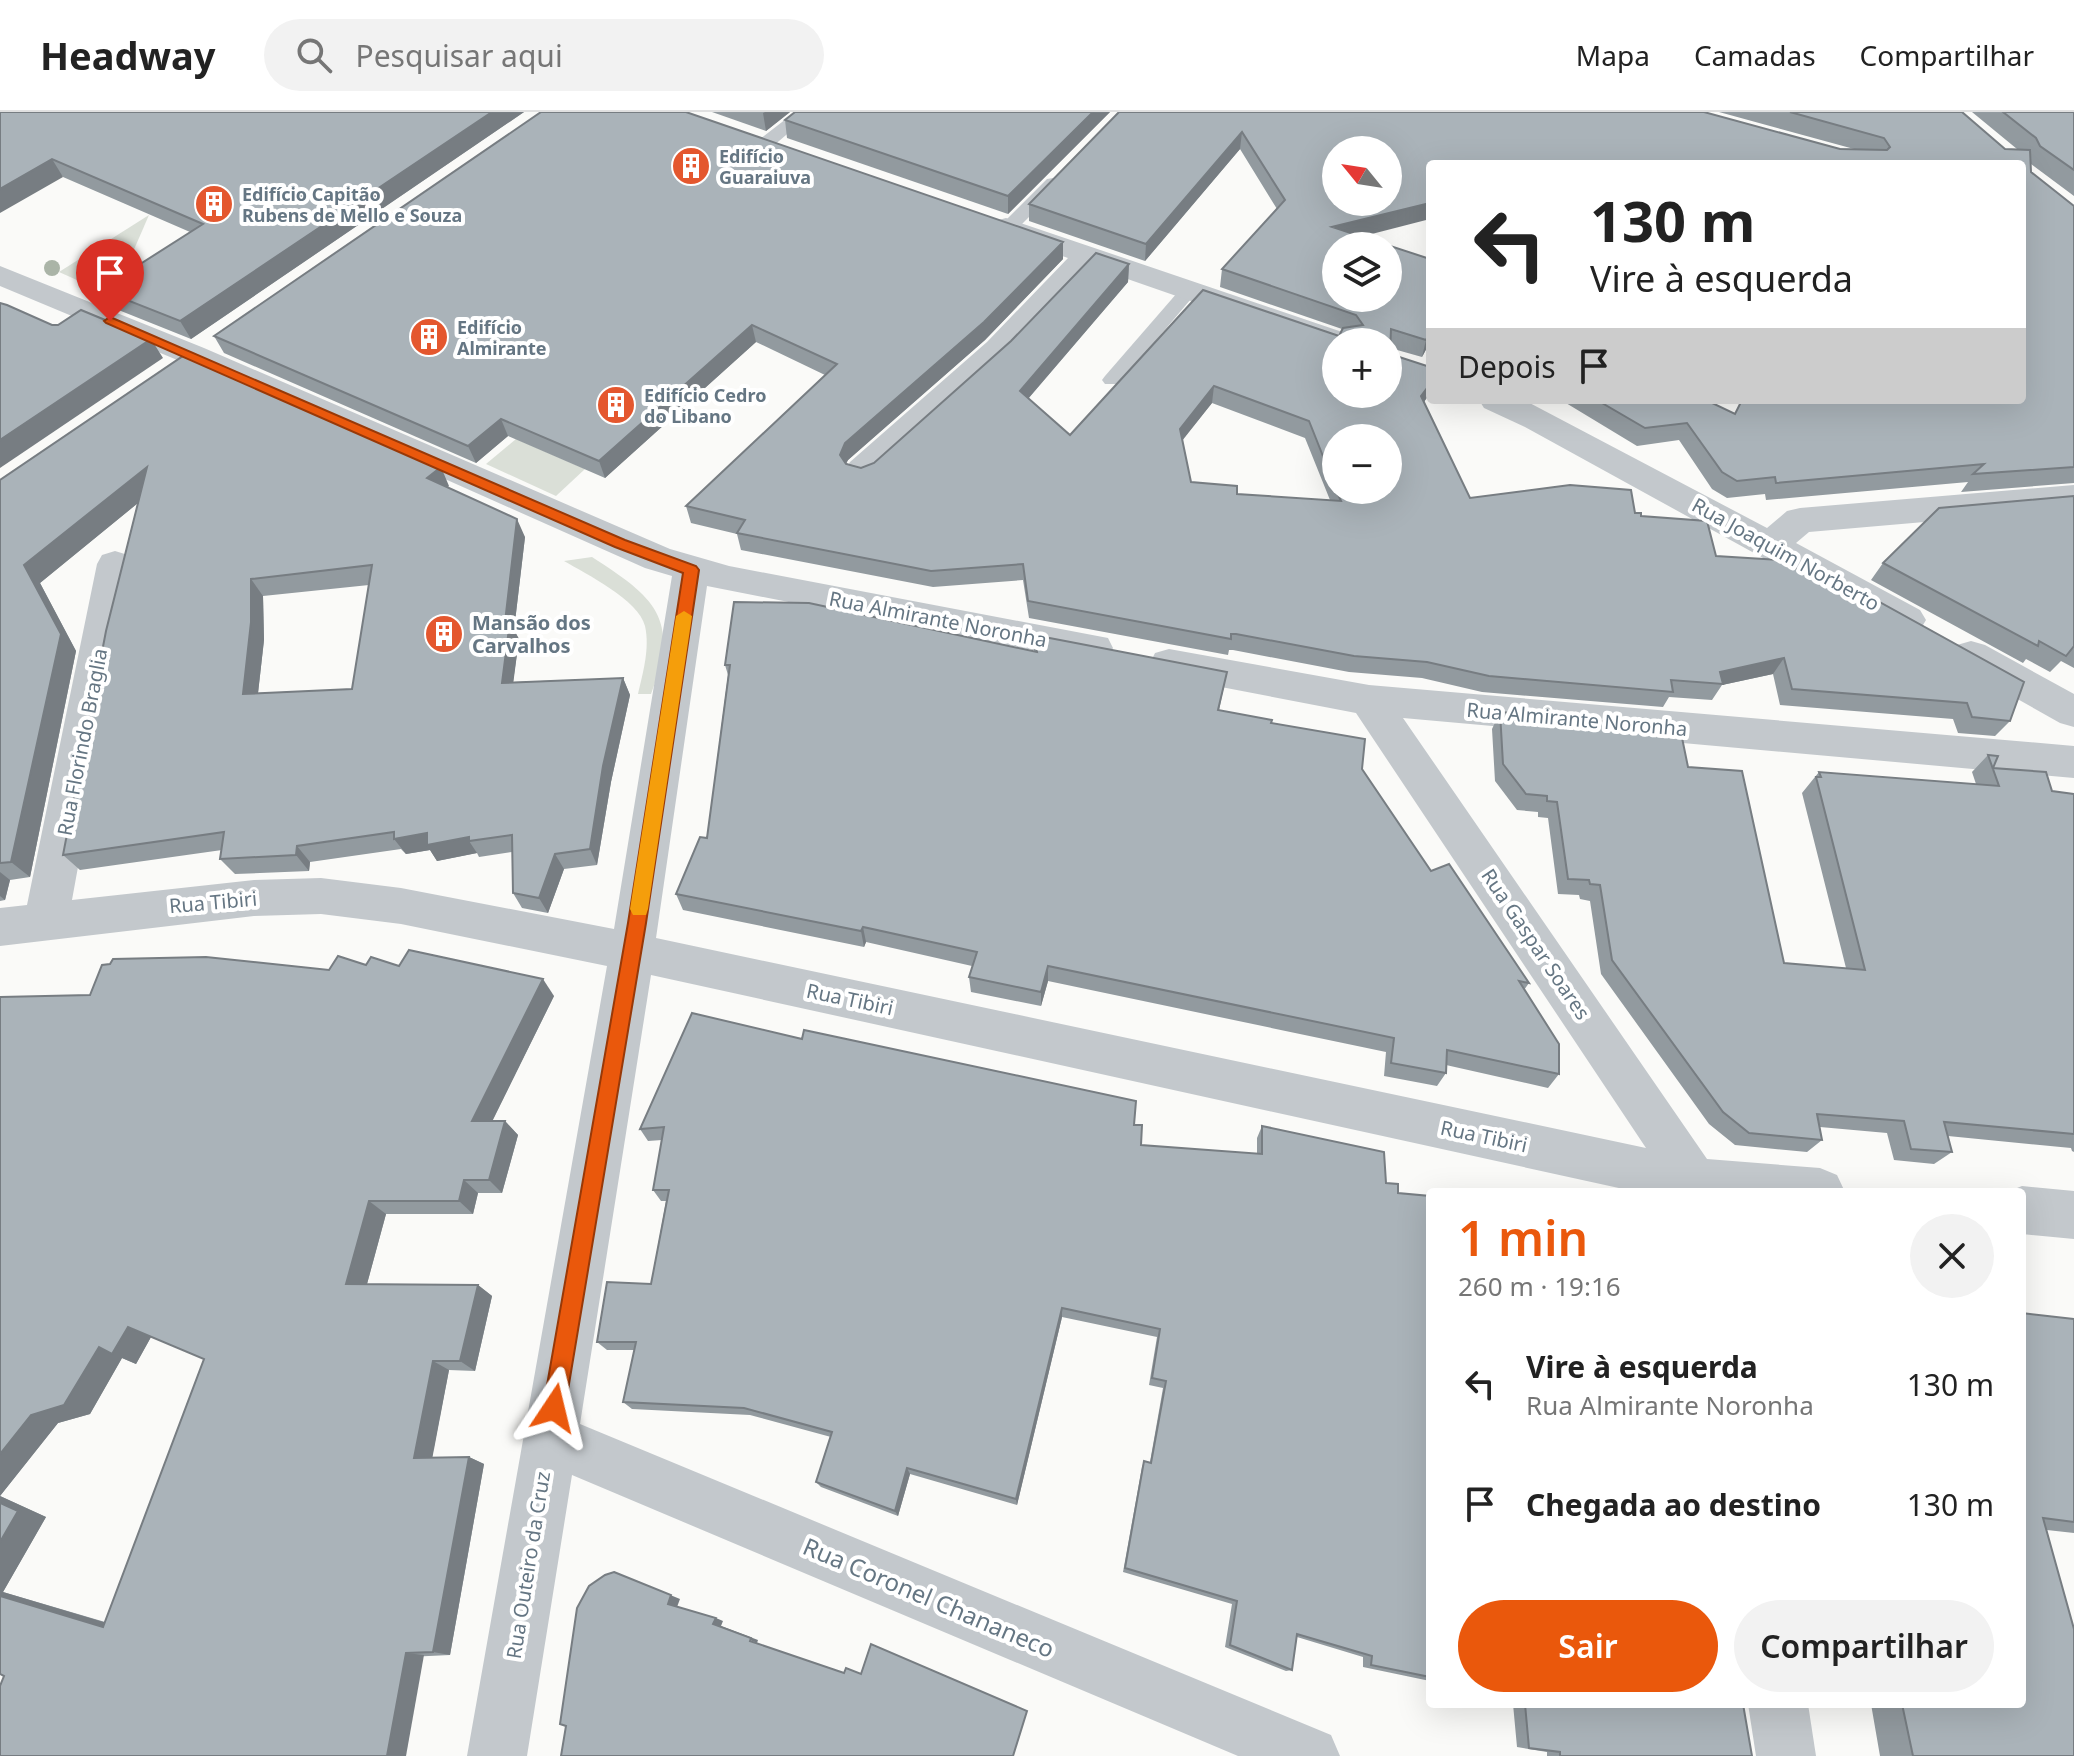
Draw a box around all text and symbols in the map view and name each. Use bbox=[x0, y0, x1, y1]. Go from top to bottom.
search box bbox=[264, 19, 824, 91]
text: Headway bbox=[40, 29, 216, 81]
icon: search bbox=[292, 33, 336, 77]
text: Pesquisar aqui bbox=[356, 35, 563, 76]
text: Mapa bbox=[1576, 36, 1650, 74]
text: Camadas bbox=[1694, 36, 1816, 74]
text: Compartilhar bbox=[1860, 36, 2034, 74]
north arrow bbox=[1322, 136, 1402, 216]
map controls bbox=[1322, 136, 1402, 504]
place label: Edifício Guaraiuva bbox=[719, 144, 811, 189]
building icon: Edifício Guaraiuva bbox=[670, 145, 712, 187]
place label: Edifício Capitão Rubens de Mello e Souza bbox=[242, 182, 462, 227]
text: 130 m bbox=[1590, 182, 1755, 258]
building icon: Edifício Capitão Rubens de Mello e Souza bbox=[193, 183, 235, 225]
icon: left bbox=[1458, 192, 1562, 296]
button: layers bbox=[1322, 232, 1402, 312]
pin bbox=[76, 239, 144, 321]
icon: arrive bbox=[88, 251, 132, 295]
text: Vire à esquerda bbox=[1590, 254, 1853, 303]
place label: Edifício Almirante bbox=[457, 315, 546, 360]
building icon: Edifício Almirante bbox=[408, 316, 450, 358]
button: + bbox=[1322, 328, 1402, 408]
icon: arrive bbox=[1572, 344, 1616, 388]
text: Depois bbox=[1458, 346, 1556, 387]
place label: Edifício Cedro do Libano bbox=[644, 383, 766, 428]
building icon: Edifício Cedro do Libano bbox=[595, 384, 637, 426]
button: − bbox=[1322, 424, 1402, 504]
street label: Rua Joaquim Norberto bbox=[1687, 491, 1885, 617]
street label: Rua Almirante Noronha bbox=[827, 585, 1049, 653]
place label: Mansão dos Carvalhos bbox=[472, 609, 591, 659]
building icon: Mansão dos Carvalhos bbox=[423, 613, 465, 655]
street label: Rua Florindo Braglia bbox=[51, 646, 113, 838]
street label: Rua Almirante Noronha bbox=[1466, 696, 1688, 742]
street label: Rua Gaspar Soares bbox=[1475, 863, 1597, 1025]
street label: Rua Tibiri bbox=[168, 885, 258, 919]
street label: Rua Tibiri bbox=[804, 977, 896, 1021]
street label: Rua Tibiri bbox=[1438, 1114, 1530, 1158]
text: 1 min bbox=[1458, 1205, 1588, 1270]
button: close bbox=[1910, 1214, 1994, 1298]
text: 260 m · 19:16 bbox=[1458, 1268, 1621, 1304]
text: Vire à esquerda bbox=[1526, 1346, 1758, 1387]
icon: left bbox=[1458, 1362, 1502, 1406]
text: 130 m bbox=[1907, 1364, 1994, 1405]
position arrow bbox=[512, 1366, 596, 1450]
text: Rua Almirante Noronha bbox=[1526, 1387, 1814, 1423]
street label: Rua Outeiro da Cruz bbox=[500, 1469, 556, 1661]
icon: arrive bbox=[1458, 1482, 1502, 1526]
text: Chegada ao destino bbox=[1526, 1484, 1821, 1525]
text: 130 m bbox=[1907, 1484, 1994, 1525]
street label: Rua Coronel Chananeco bbox=[798, 1529, 1060, 1665]
button: Sair bbox=[1458, 1600, 1718, 1692]
button: Compartilhar bbox=[1734, 1600, 1994, 1692]

